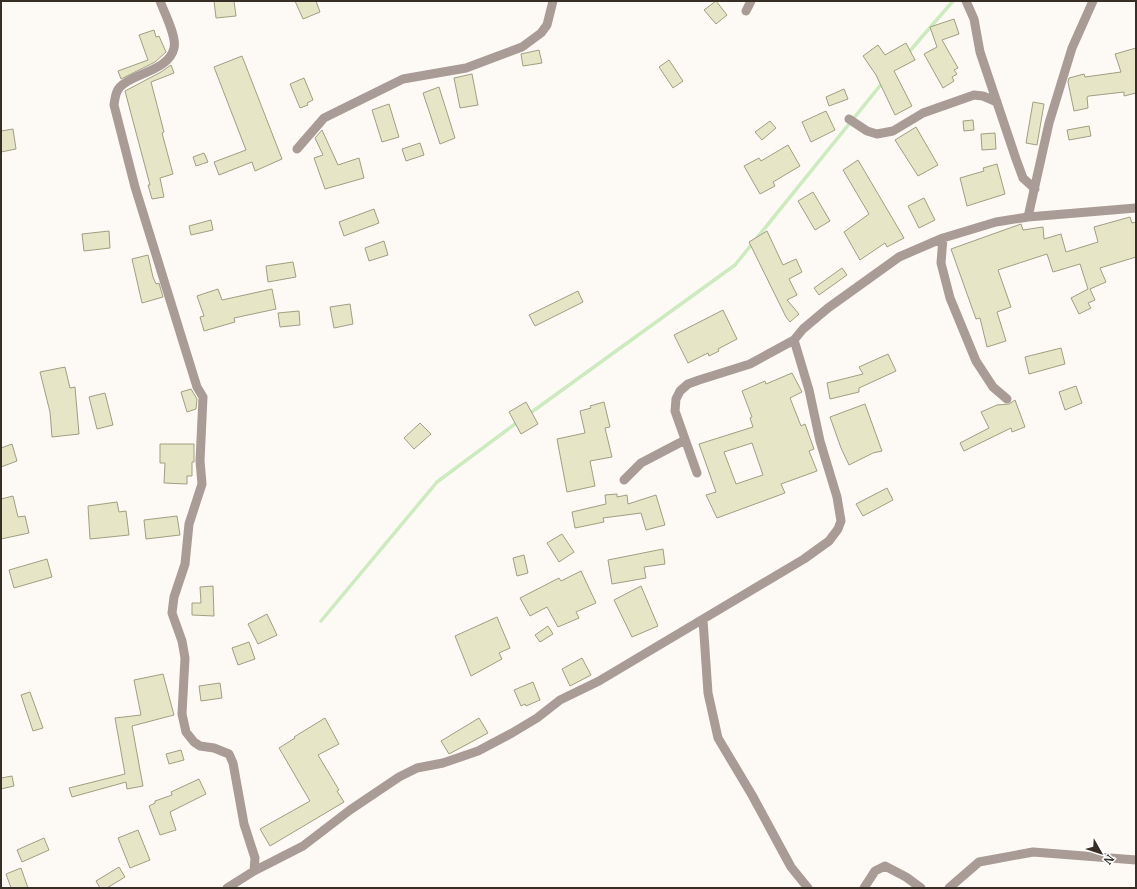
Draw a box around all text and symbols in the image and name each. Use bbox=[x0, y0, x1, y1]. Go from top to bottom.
north arrow bbox=[1081, 833, 1121, 873]
text: N bbox=[1100, 852, 1117, 867]

